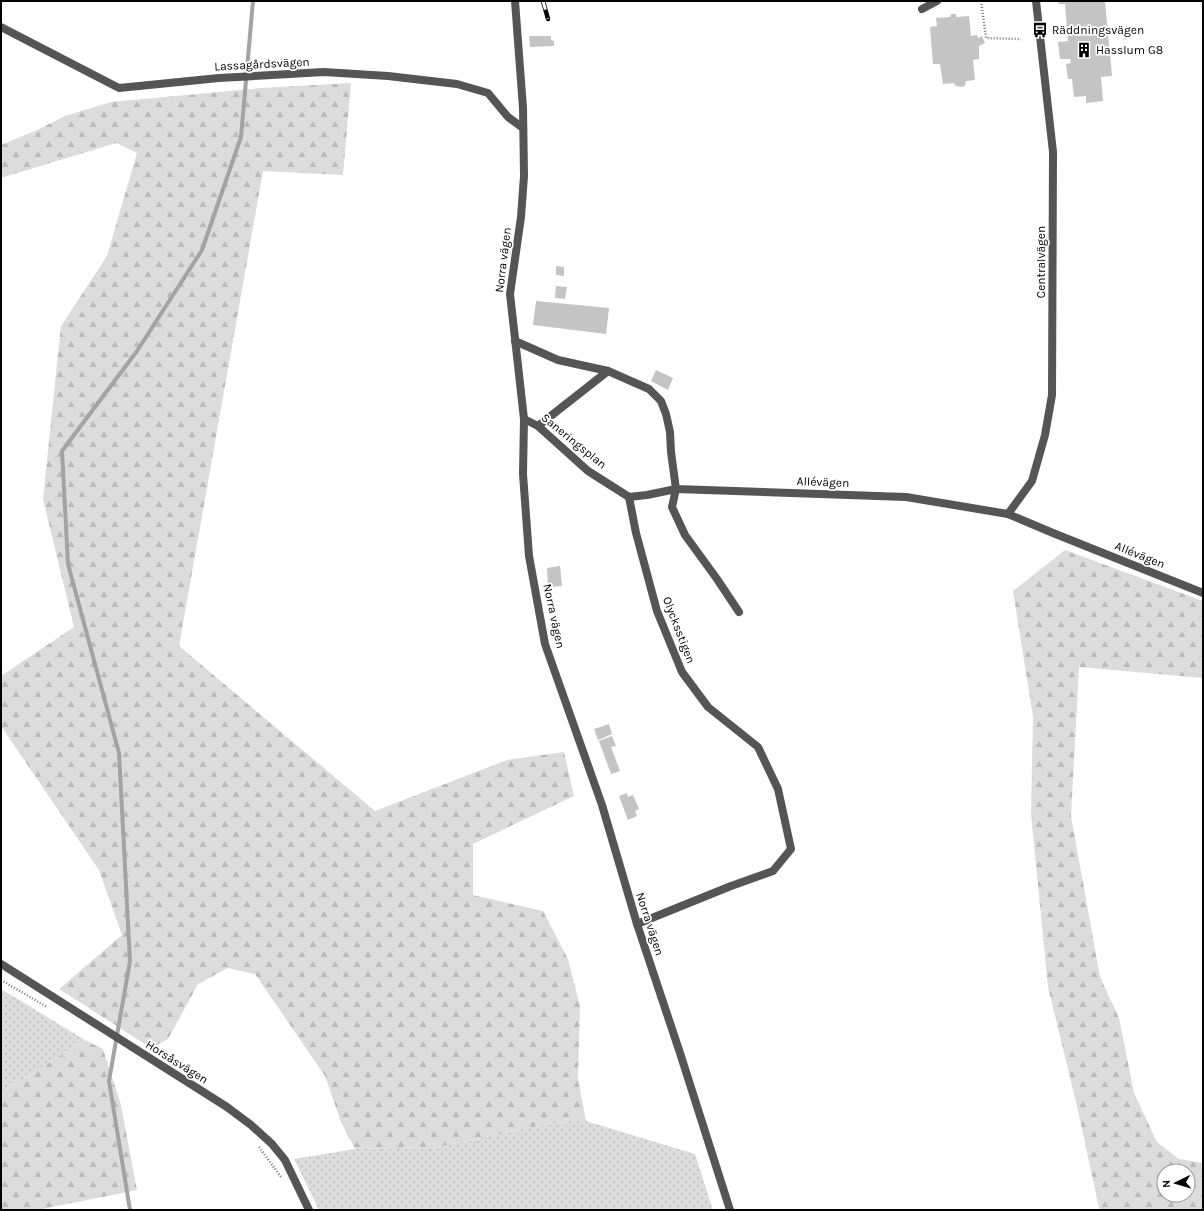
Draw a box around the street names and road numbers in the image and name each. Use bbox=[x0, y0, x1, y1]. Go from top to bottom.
street label: Lassagårdsvägen bbox=[214, 55, 310, 73]
street label: Centralvägen bbox=[1034, 226, 1048, 298]
street label: Norra vägen bbox=[492, 227, 514, 293]
street label: Saneringsplan bbox=[539, 410, 609, 472]
street label: Allévägen bbox=[796, 474, 850, 490]
street label: Allévägen bbox=[1113, 539, 1167, 571]
street label: Norra vägen bbox=[540, 582, 568, 650]
street label: Olycksstigen bbox=[660, 595, 698, 665]
street label: Norra vägen bbox=[633, 891, 667, 957]
street label: Horsåsvägen bbox=[143, 1037, 211, 1087]

